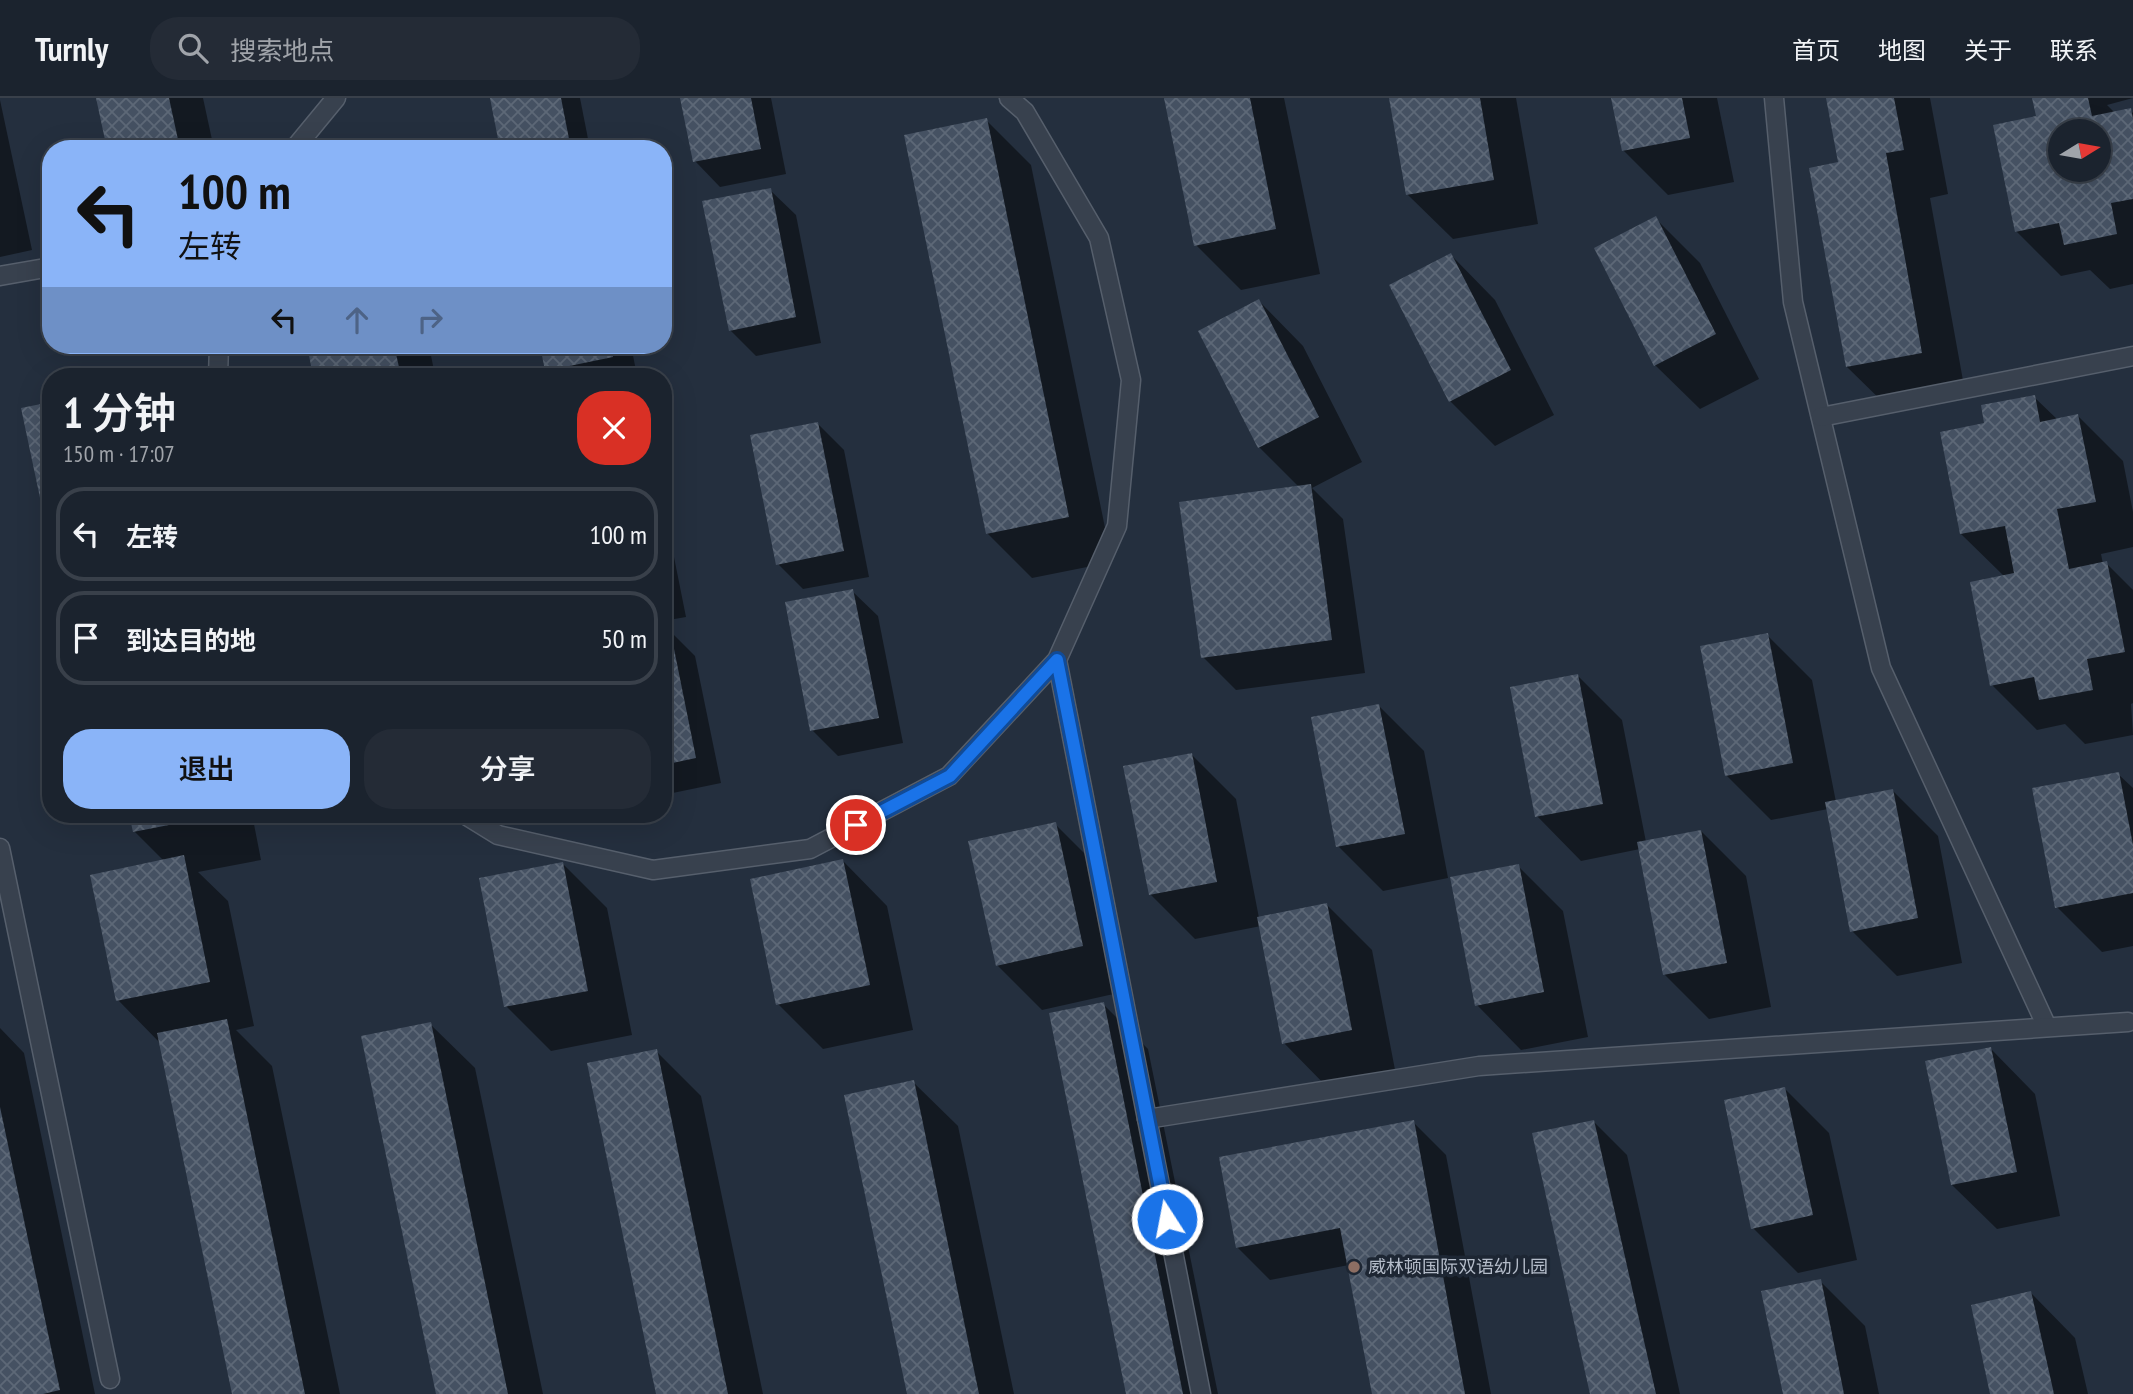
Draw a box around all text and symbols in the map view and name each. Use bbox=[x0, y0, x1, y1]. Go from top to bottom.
search box bbox=[150, 17, 640, 80]
text: Turnly bbox=[35, 27, 108, 70]
icon: search bbox=[174, 29, 212, 67]
text: 搜索地点 bbox=[230, 34, 334, 67]
text: 首页 bbox=[1792, 35, 1840, 66]
text: 地图 bbox=[1878, 35, 1926, 66]
text: 关于 bbox=[1964, 35, 2012, 66]
text: 联系 bbox=[2050, 35, 2098, 66]
north arrow bbox=[2048, 119, 2110, 182]
map controls bbox=[2048, 119, 2111, 182]
text: 100 m bbox=[178, 159, 291, 223]
icon: left bbox=[63, 168, 154, 259]
text: 左转 bbox=[178, 225, 242, 267]
icon: left bbox=[265, 301, 303, 339]
icon: ahead bbox=[338, 301, 376, 339]
icon: right bbox=[411, 301, 449, 339]
text: 1 分钟 bbox=[63, 385, 176, 440]
button: close bbox=[577, 391, 651, 465]
text: 150 m · 17:07 bbox=[63, 439, 175, 468]
icon: left bbox=[67, 515, 105, 553]
text: 100 m bbox=[589, 518, 647, 551]
text: 左转 bbox=[126, 520, 178, 553]
icon: arrive bbox=[67, 619, 105, 657]
text: 50 m bbox=[601, 622, 647, 655]
text: 到达目的地 bbox=[126, 624, 256, 657]
button: 退出 bbox=[63, 729, 350, 809]
button: 分享 bbox=[364, 729, 651, 809]
pin bbox=[826, 795, 886, 855]
icon: arrive bbox=[837, 806, 875, 844]
position arrow bbox=[1130, 1182, 1204, 1256]
place label: 威林顿国际双语幼儿园 bbox=[1368, 1255, 1548, 1278]
marker: 威林顿国际双语幼儿园 bbox=[1346, 1259, 1362, 1275]

